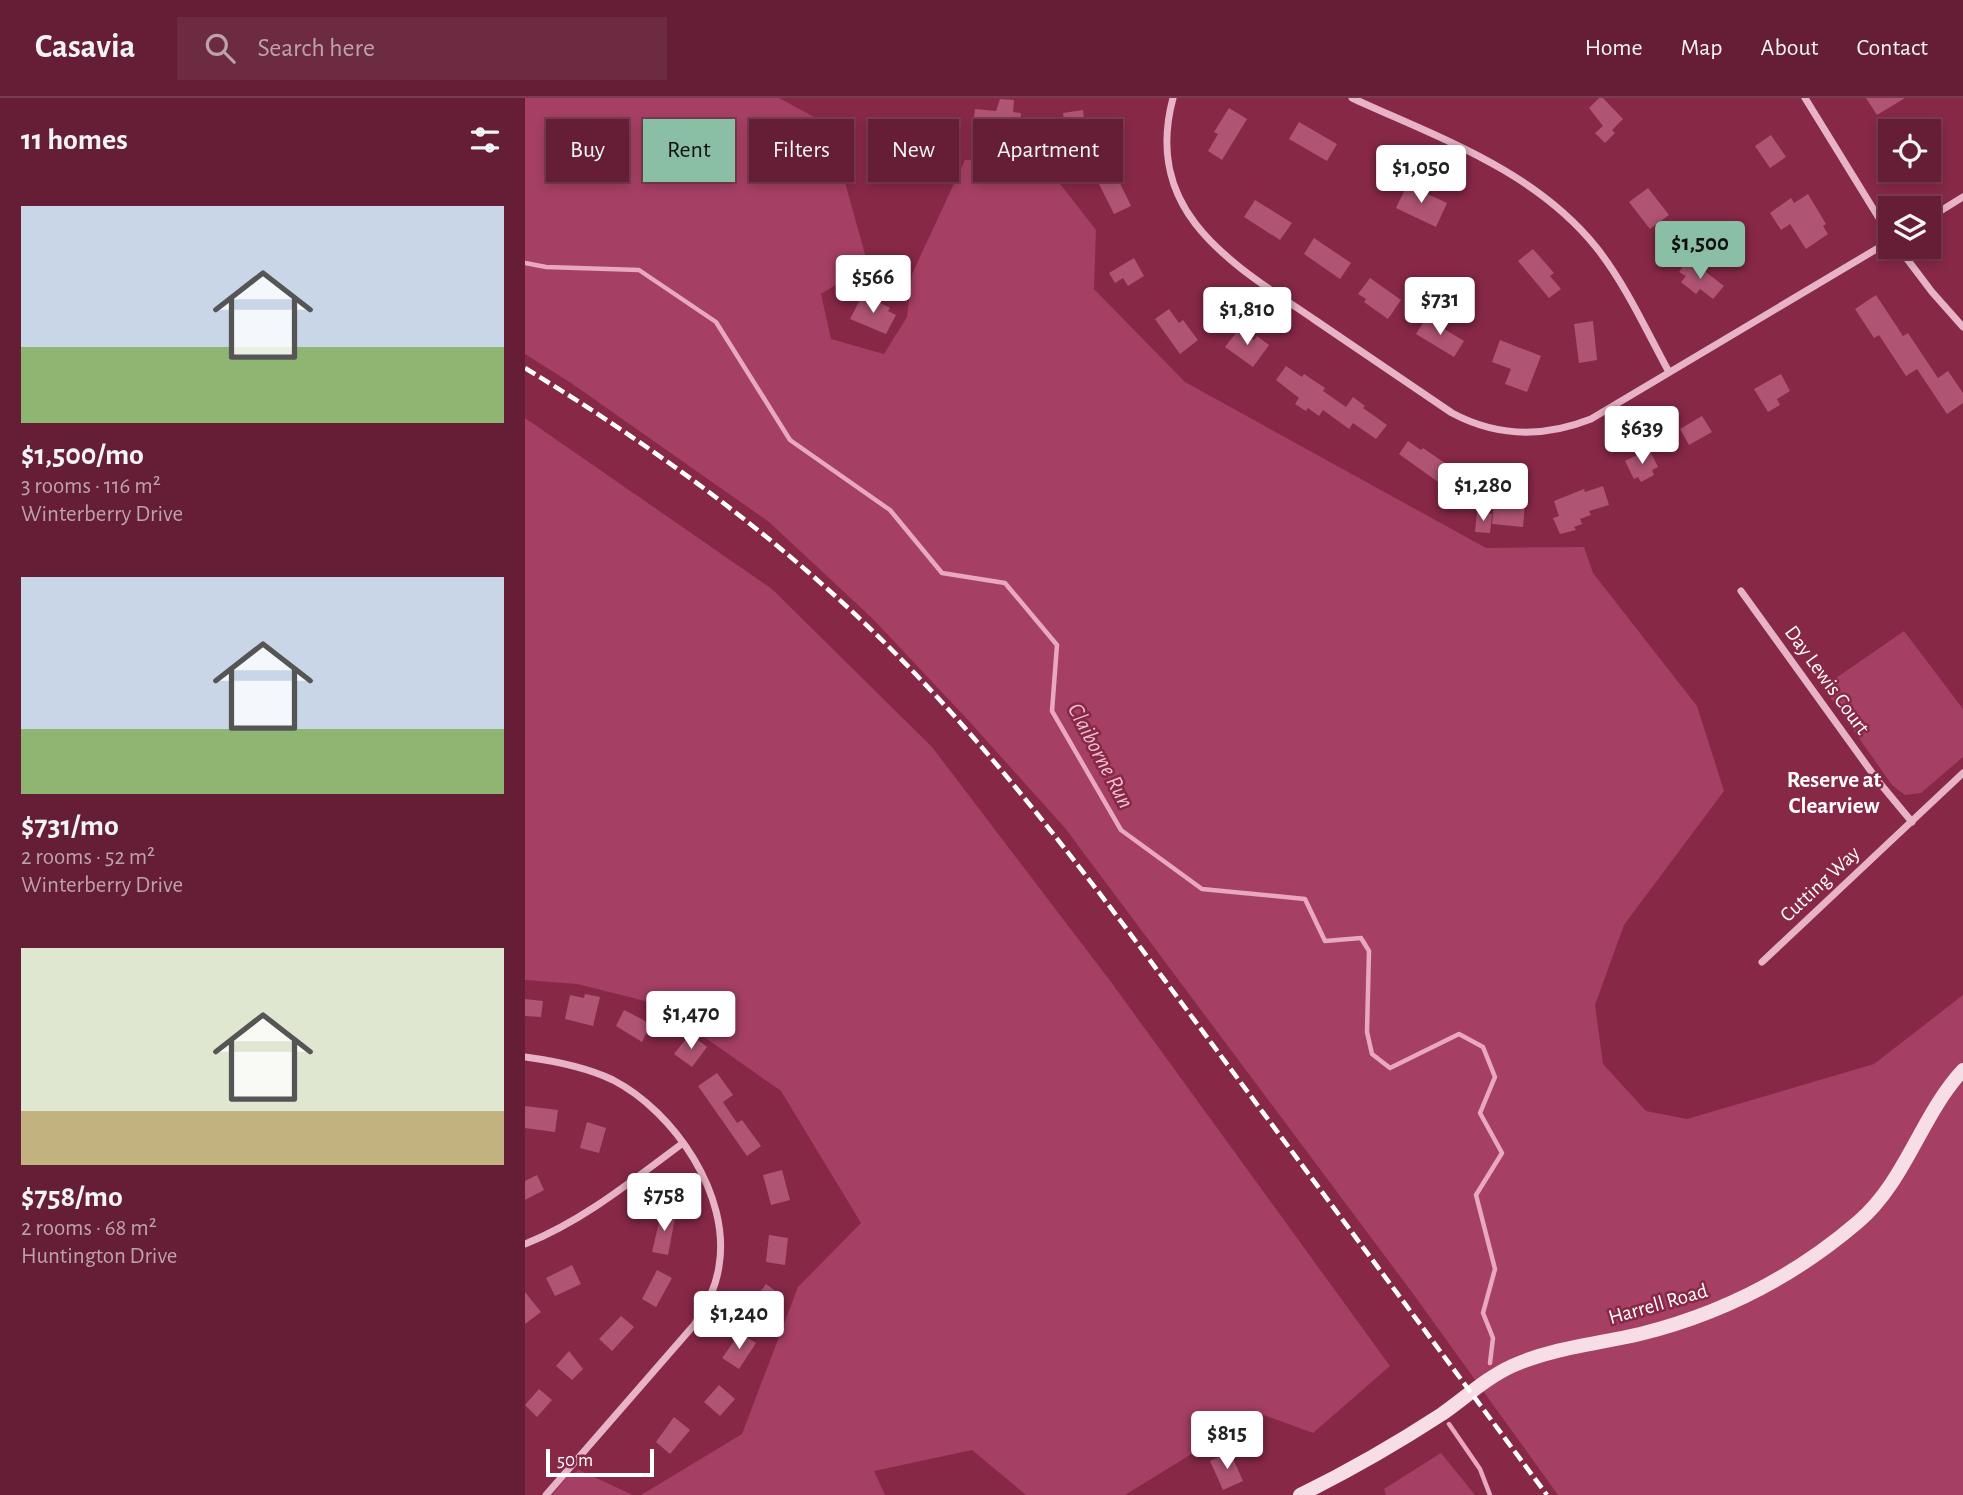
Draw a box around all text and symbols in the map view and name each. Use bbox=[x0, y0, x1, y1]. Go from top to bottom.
search box bbox=[177, 17, 667, 80]
icon: search bbox=[201, 29, 239, 67]
text: Casavia bbox=[35, 31, 135, 64]
text: Search here bbox=[257, 35, 375, 61]
text: Home bbox=[1585, 36, 1643, 60]
text: Map bbox=[1681, 36, 1723, 60]
text: About bbox=[1761, 36, 1818, 60]
text: Contact bbox=[1856, 36, 1928, 60]
chip: Buy bbox=[546, 119, 629, 182]
chip: Rent bbox=[643, 119, 735, 182]
chip: Filters bbox=[749, 119, 854, 182]
chip: New bbox=[868, 119, 959, 182]
chip: Apartment bbox=[973, 119, 1123, 182]
map controls bbox=[1878, 119, 1941, 259]
button: locate bbox=[1878, 119, 1941, 182]
icon: filters bbox=[466, 121, 504, 159]
text: 11 homes bbox=[21, 125, 128, 155]
pin: $1,050 bbox=[1364, 146, 1478, 205]
text: $1,050 bbox=[1392, 156, 1450, 179]
button: layers bbox=[1878, 196, 1941, 259]
pin: $1,500 bbox=[1643, 222, 1757, 281]
text: $1,500 bbox=[1671, 232, 1729, 255]
icon: home bbox=[200, 252, 326, 378]
pin: $566 bbox=[832, 256, 914, 315]
text: $566 bbox=[852, 266, 894, 289]
pin: $731 bbox=[1399, 278, 1481, 337]
pin: $1,810 bbox=[1190, 288, 1304, 347]
text: $731 bbox=[1421, 288, 1459, 311]
text: $1,810 bbox=[1219, 298, 1275, 321]
pin: $639 bbox=[1601, 406, 1683, 466]
text: $639 bbox=[1621, 417, 1663, 440]
text: $1,500/mo bbox=[21, 440, 144, 470]
pin: $1,280 bbox=[1426, 464, 1540, 523]
text: $1,280 bbox=[1454, 474, 1512, 497]
text: 3 rooms · 116 m² bbox=[21, 475, 161, 498]
text: Winterberry Drive bbox=[21, 503, 183, 526]
street label: Day Lewis Court bbox=[1781, 622, 1874, 739]
icon: home bbox=[200, 623, 326, 749]
water label: Claiborne Run bbox=[1063, 700, 1137, 812]
district label: Reserve at Clearview bbox=[1787, 769, 1882, 818]
text: $731/mo bbox=[21, 811, 119, 841]
street label: Cutting Way bbox=[1776, 842, 1864, 926]
text: 2 rooms · 52 m² bbox=[21, 846, 155, 869]
text: Winterberry Drive bbox=[21, 874, 183, 897]
pin: $1,470 bbox=[634, 992, 748, 1051]
icon: home bbox=[200, 994, 326, 1120]
text: $1,470 bbox=[662, 1002, 720, 1025]
pin: $758 bbox=[623, 1174, 705, 1233]
text: $758/mo bbox=[21, 1182, 123, 1212]
text: $758 bbox=[643, 1184, 685, 1207]
text: 2 rooms · 68 m² bbox=[21, 1217, 157, 1240]
text: Huntington Drive bbox=[21, 1245, 177, 1268]
street label: Harrell Road bbox=[1606, 1280, 1710, 1328]
pin: $1,240 bbox=[682, 1292, 796, 1351]
text: $1,240 bbox=[710, 1302, 768, 1325]
pin: $815 bbox=[1186, 1412, 1268, 1471]
text: $815 bbox=[1207, 1422, 1247, 1445]
scale bar bbox=[546, 1446, 655, 1478]
text: 50 m bbox=[557, 1451, 593, 1470]

